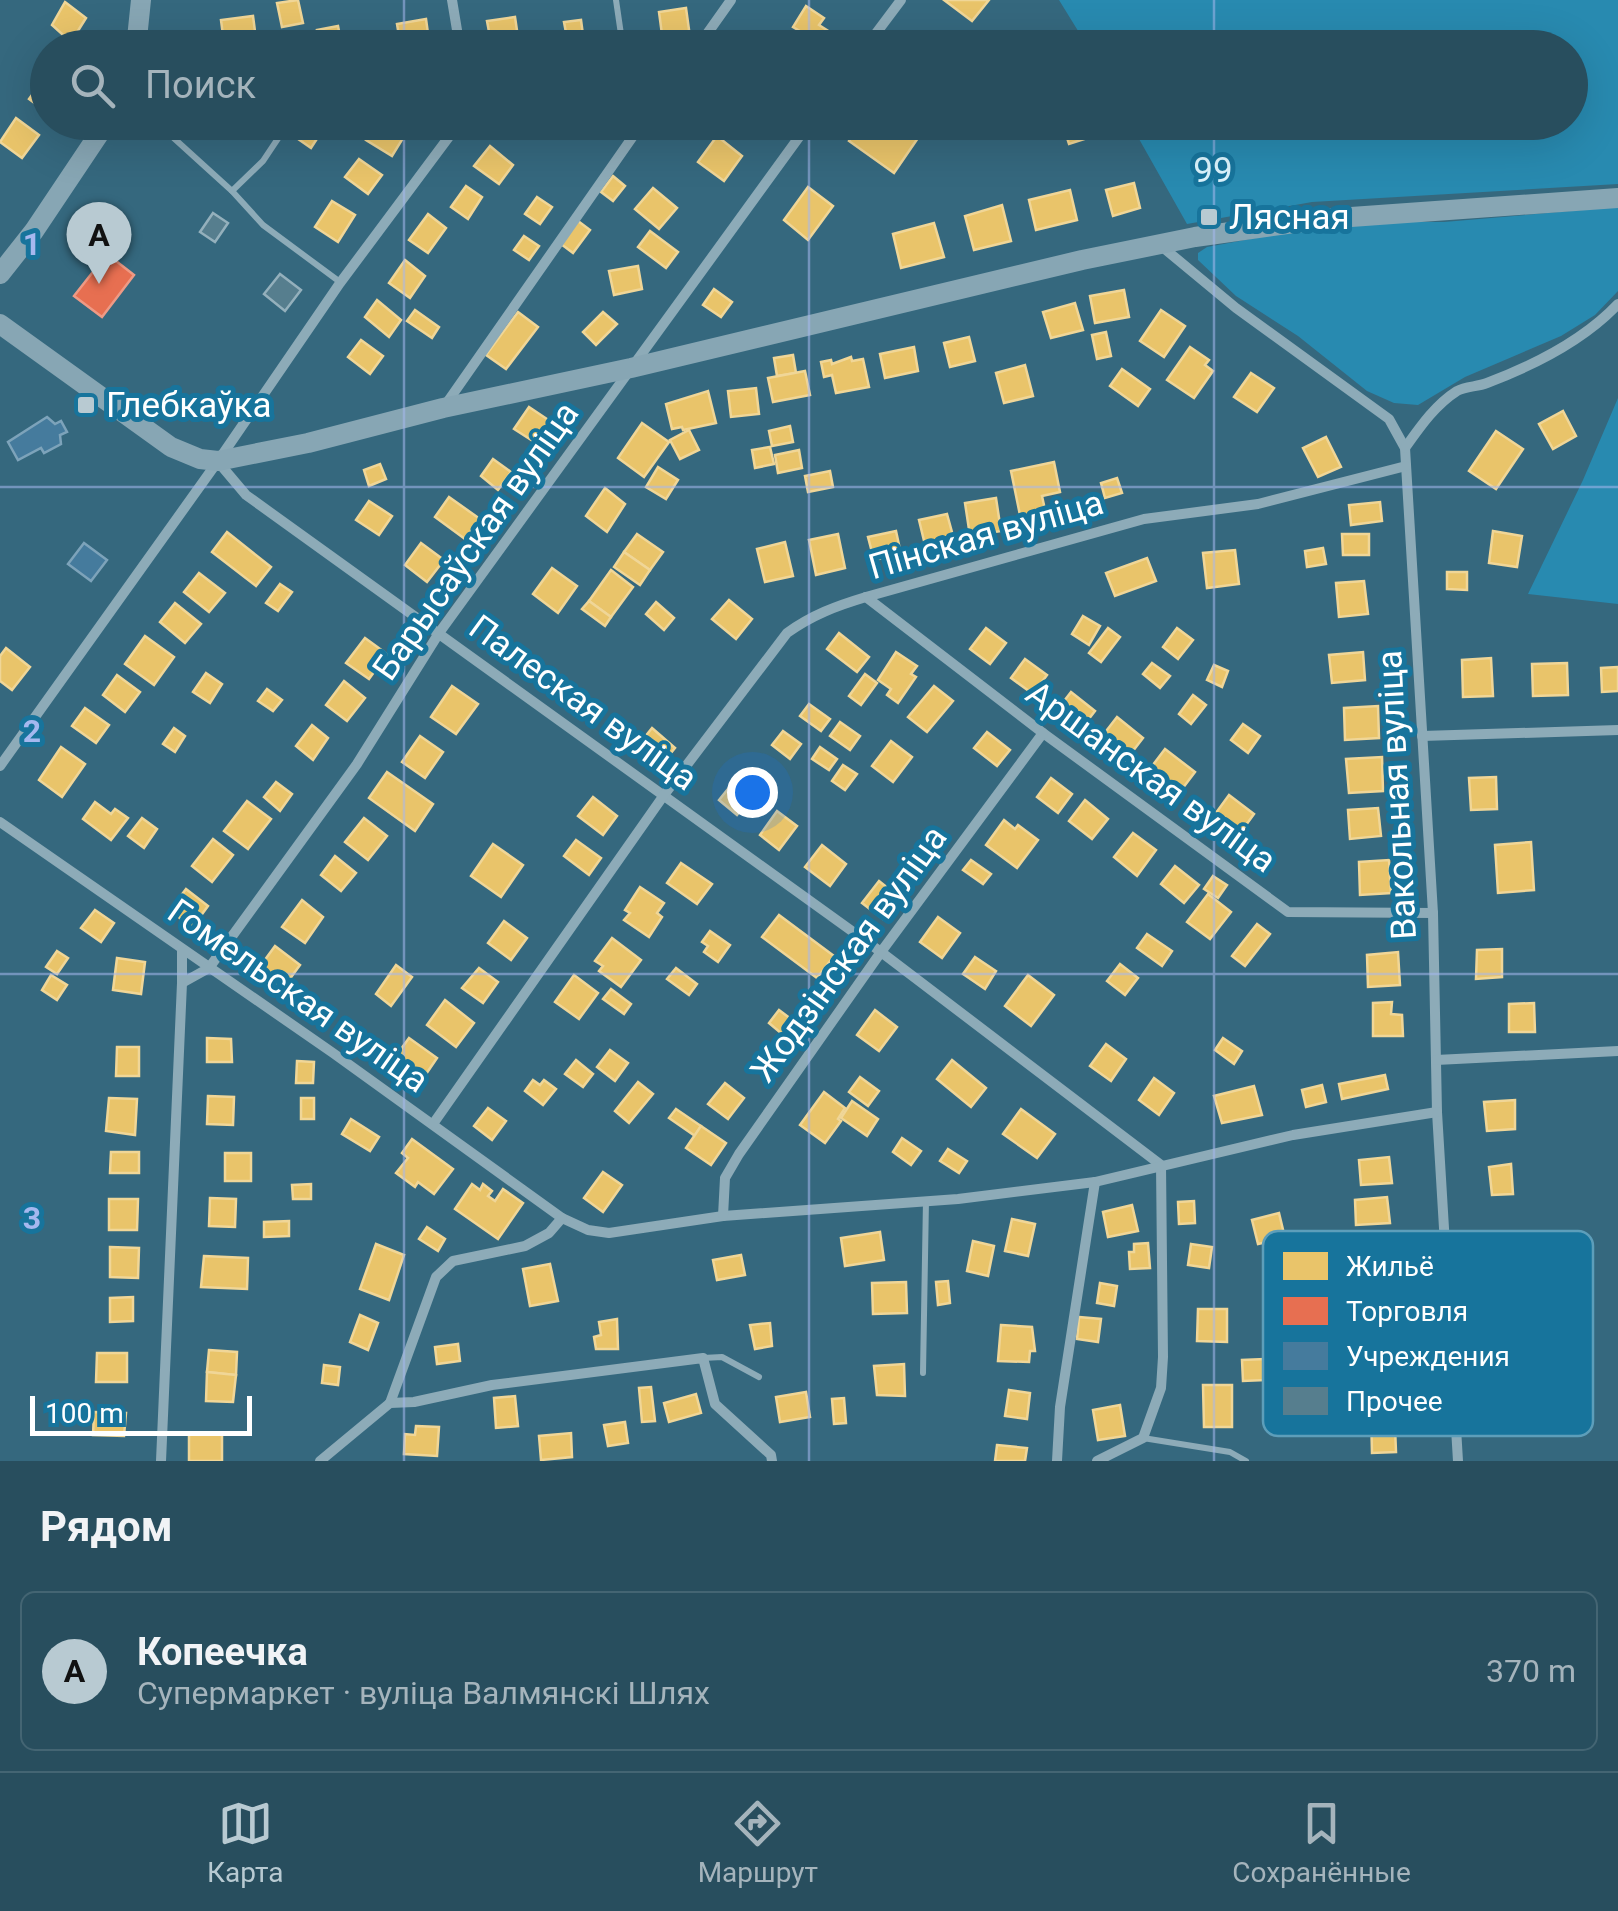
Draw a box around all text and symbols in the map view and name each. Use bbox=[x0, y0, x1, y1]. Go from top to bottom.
search box bbox=[30, 30, 1588, 140]
icon: search bbox=[65, 58, 120, 113]
text: Поиск bbox=[145, 63, 256, 107]
park label: 99 bbox=[1193, 150, 1233, 191]
place label: Лясная bbox=[1229, 197, 1350, 238]
pin: A bbox=[66, 202, 132, 284]
marker: Лясная bbox=[1198, 206, 1220, 228]
text: 1 bbox=[23, 225, 41, 263]
place label: Глебкаўка bbox=[106, 385, 271, 426]
marker: Глебкаўка bbox=[75, 394, 97, 416]
street label: Барысаўская вуліца bbox=[365, 394, 587, 688]
street label: Пінская вуліца bbox=[864, 482, 1108, 588]
street label: Палеская вуліца bbox=[461, 607, 705, 799]
street label: Вакольная вуліца bbox=[1369, 649, 1425, 941]
street label: Аршанская вуліца bbox=[1018, 673, 1284, 881]
text: 2 bbox=[23, 712, 41, 750]
your location bbox=[727, 767, 778, 818]
street label: Жодзінская вуліца bbox=[742, 818, 956, 1090]
street label: Гомельская вуліца bbox=[160, 891, 436, 1101]
text: 3 bbox=[23, 1199, 41, 1237]
legend bbox=[1263, 1231, 1593, 1436]
text: Жильё bbox=[1346, 1250, 1434, 1283]
text: Торговля bbox=[1346, 1295, 1468, 1328]
text: Учреждения bbox=[1346, 1340, 1510, 1373]
text: Прочее bbox=[1346, 1385, 1443, 1418]
scale bar bbox=[30, 1391, 252, 1436]
text: 100 m bbox=[45, 1397, 124, 1430]
text: Рядом bbox=[40, 1502, 173, 1551]
text: Копеечка bbox=[137, 1630, 308, 1674]
text: A bbox=[64, 1652, 85, 1690]
text: 370 m bbox=[1486, 1652, 1576, 1690]
text: Супермаркет · вуліца Валмянскі Шлях bbox=[137, 1674, 710, 1712]
tab: Карта bbox=[207, 1796, 283, 1889]
tab: Маршрут bbox=[698, 1796, 818, 1889]
tab: Сохранённые bbox=[1232, 1796, 1411, 1889]

